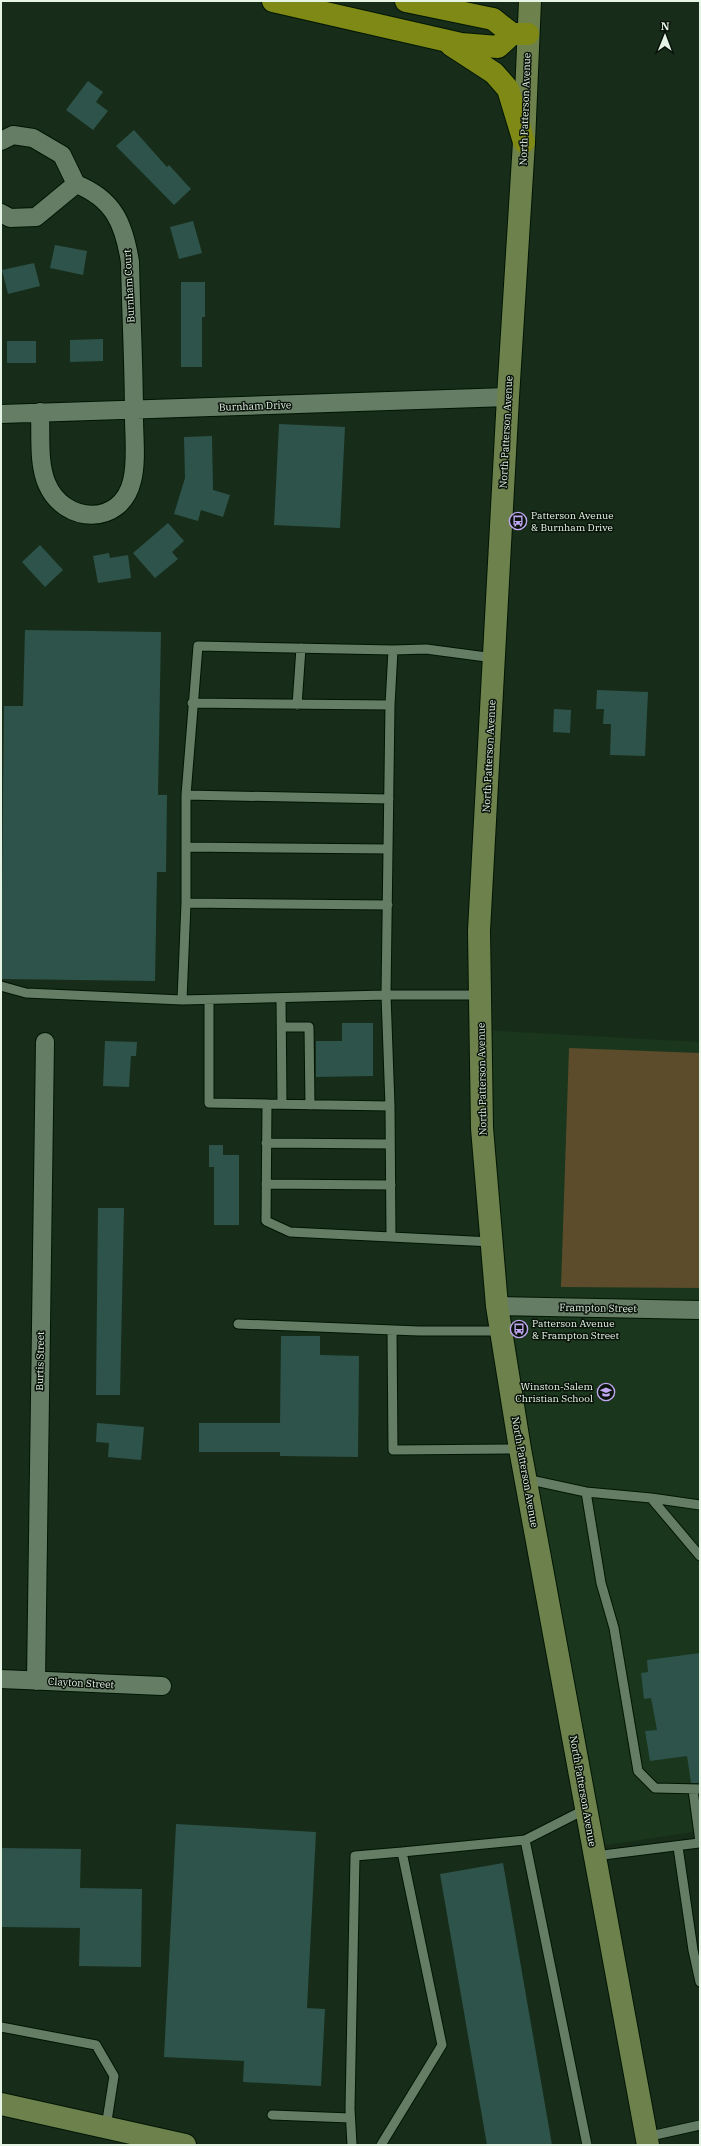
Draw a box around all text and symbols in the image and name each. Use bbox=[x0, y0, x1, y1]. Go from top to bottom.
north arrow bbox=[645, 16, 685, 56]
text: N bbox=[661, 19, 670, 33]
street label: North Patterson Avenue bbox=[517, 53, 533, 165]
street label: Burnham Court bbox=[121, 249, 137, 323]
street label: North Patterson Avenue bbox=[497, 375, 515, 489]
street label: Burnham Drive bbox=[219, 398, 291, 414]
place label: Patterson Avenue & Burnham Drive bbox=[531, 509, 614, 534]
bus stop icon: Patterson Avenue & Burnham Drive bbox=[508, 511, 528, 531]
street label: North Patterson Avenue bbox=[480, 699, 498, 813]
street label: North Patterson Avenue bbox=[475, 1023, 489, 1135]
street label: Frampton Street bbox=[559, 1301, 637, 1315]
place label: Patterson Avenue & Frampton Street bbox=[532, 1317, 619, 1342]
bus stop icon: Patterson Avenue & Frampton Street bbox=[509, 1319, 529, 1339]
street label: Burtis Street bbox=[33, 1331, 47, 1391]
place label: Winston-Salem Christian School bbox=[515, 1380, 593, 1405]
school or university icon: Winston-Salem Christian School bbox=[596, 1382, 616, 1402]
street label: North Patterson Avenue bbox=[509, 1415, 541, 1529]
street label: Clayton Street bbox=[48, 1675, 115, 1691]
street label: North Patterson Avenue bbox=[567, 1734, 599, 1848]

